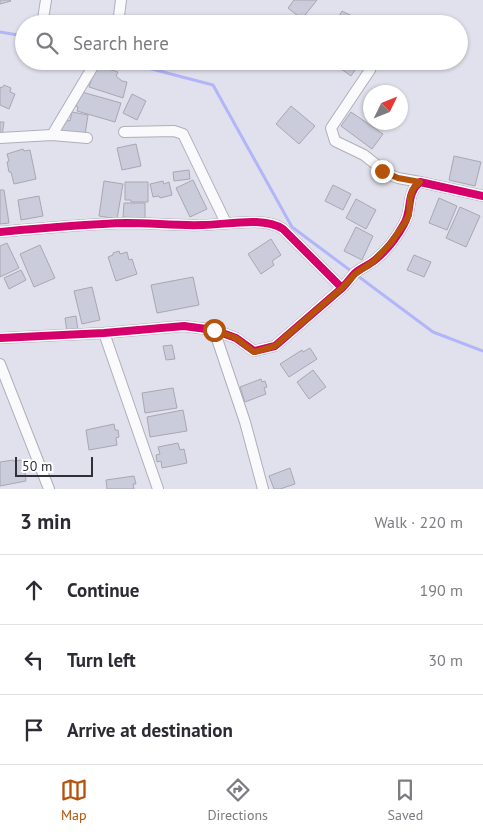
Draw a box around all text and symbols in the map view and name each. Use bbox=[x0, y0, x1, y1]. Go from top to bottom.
search box bbox=[15, 15, 468, 70]
icon: search bbox=[33, 29, 61, 57]
text: Search here bbox=[73, 31, 169, 55]
north arrow bbox=[363, 85, 408, 130]
route end bbox=[371, 160, 394, 183]
route start bbox=[203, 319, 226, 342]
scale bar bbox=[15, 454, 92, 477]
text: 50 m bbox=[22, 457, 52, 475]
text: 3 min bbox=[20, 508, 71, 535]
text: Walk · 220 m bbox=[374, 512, 463, 532]
icon: ahead bbox=[20, 576, 48, 604]
text: Continue bbox=[67, 578, 139, 602]
text: 190 m bbox=[420, 580, 463, 600]
icon: left bbox=[20, 646, 48, 674]
text: Turn left bbox=[67, 648, 136, 672]
text: 30 m bbox=[428, 650, 463, 670]
icon: arrive bbox=[20, 716, 48, 744]
text: Arrive at destination bbox=[67, 718, 233, 742]
tab: Map bbox=[60, 776, 88, 824]
tab: Directions bbox=[207, 776, 268, 824]
tab: Saved bbox=[388, 776, 423, 824]

